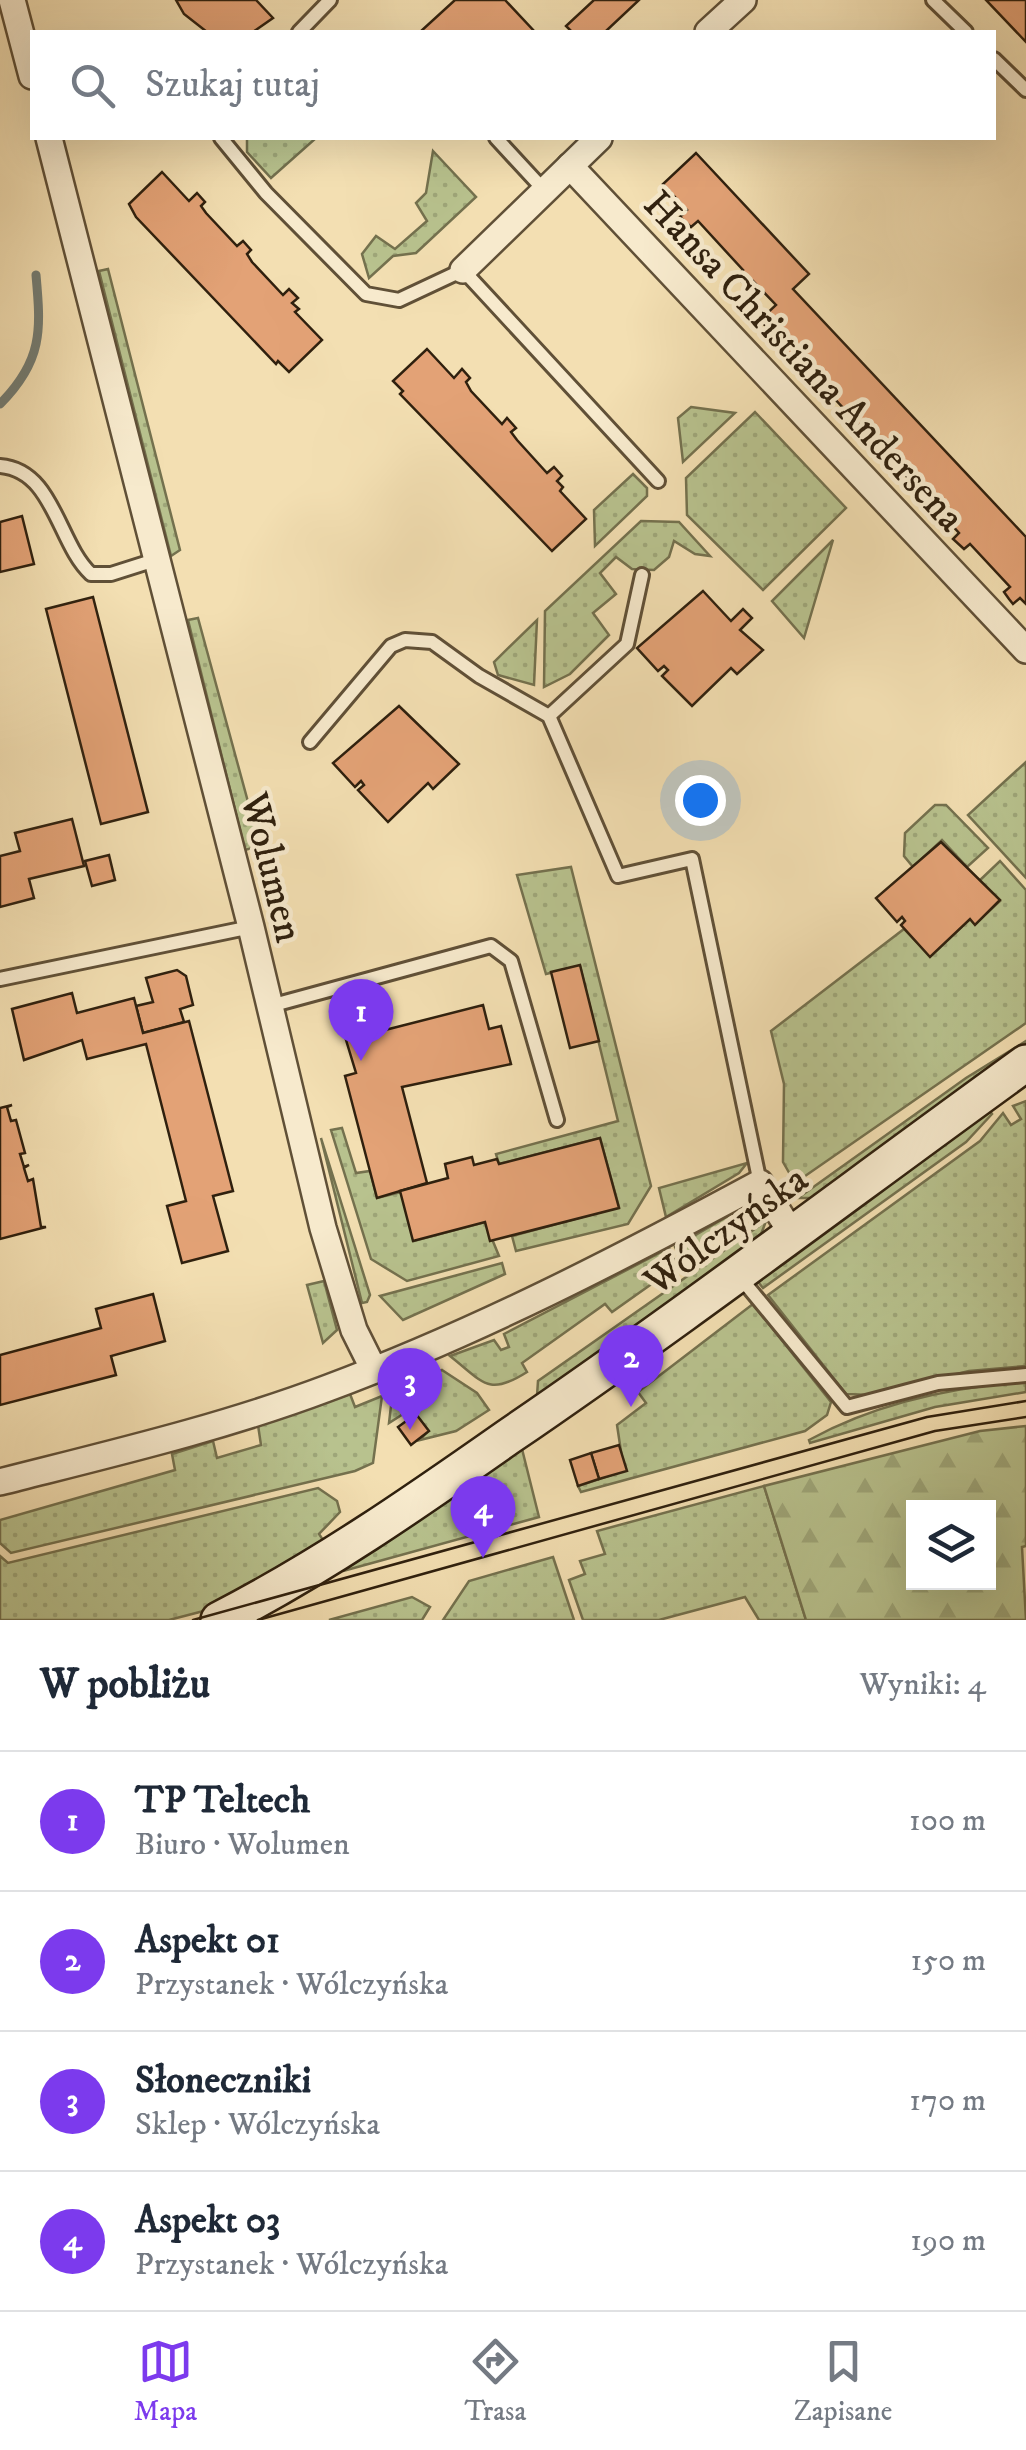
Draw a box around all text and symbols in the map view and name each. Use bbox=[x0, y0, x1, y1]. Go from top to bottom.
search box bbox=[30, 30, 996, 140]
icon: search bbox=[65, 58, 120, 113]
text: Szukaj tutaj bbox=[145, 61, 320, 109]
street label: Hansa Christiana Andersena bbox=[632, 181, 974, 543]
your location bbox=[675, 775, 726, 826]
street label: Wolumen bbox=[227, 787, 313, 948]
pin: 1 bbox=[328, 978, 394, 1061]
street label: Wólczyńska bbox=[634, 1155, 818, 1308]
pin: 2 bbox=[598, 1324, 664, 1407]
pin: 3 bbox=[378, 1348, 442, 1430]
pin: 4 bbox=[450, 1476, 516, 1558]
map controls bbox=[906, 1500, 996, 1590]
button: layers bbox=[906, 1500, 996, 1590]
text: W pobliżu bbox=[40, 1659, 210, 1711]
text: Wyniki: 4 bbox=[860, 1665, 986, 1705]
text: TP Teltech bbox=[135, 1777, 310, 1825]
text: 1 bbox=[67, 1801, 78, 1841]
text: 100 m bbox=[909, 1801, 986, 1841]
text: Biuro · Wolumen bbox=[135, 1825, 350, 1865]
text: Aspekt 01 bbox=[135, 1917, 280, 1965]
text: 2 bbox=[65, 1941, 80, 1981]
text: 150 m bbox=[910, 1941, 986, 1981]
text: Przystanek · Wólczyńska bbox=[135, 1965, 448, 2005]
text: Słoneczniki bbox=[135, 2057, 311, 2105]
text: 3 bbox=[67, 2081, 78, 2121]
text: 170 m bbox=[909, 2081, 986, 2121]
text: Sklep · Wólczyńska bbox=[135, 2105, 380, 2145]
text: Aspekt 03 bbox=[135, 2197, 280, 2245]
text: 4 bbox=[63, 2221, 82, 2261]
text: 190 m bbox=[910, 2221, 986, 2261]
text: Przystanek · Wólczyńska bbox=[135, 2245, 448, 2285]
tab: Mapa bbox=[134, 2334, 197, 2429]
tab: Trasa bbox=[464, 2334, 526, 2429]
tab: Zapisane bbox=[794, 2334, 892, 2429]

